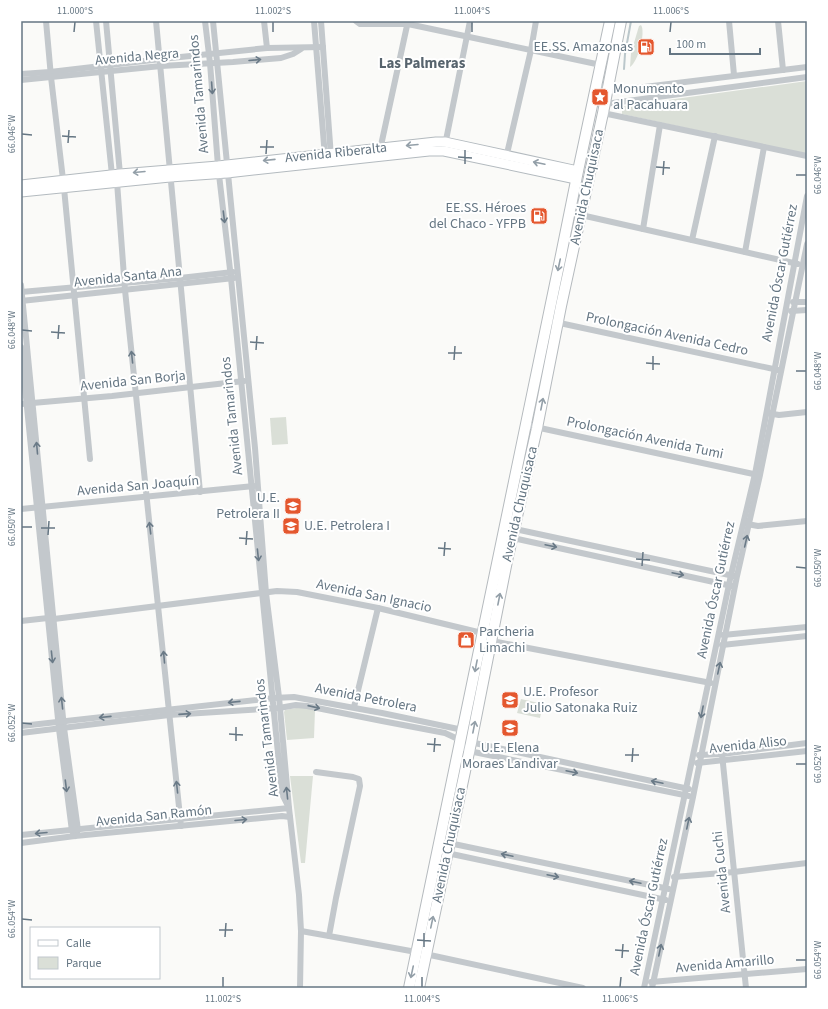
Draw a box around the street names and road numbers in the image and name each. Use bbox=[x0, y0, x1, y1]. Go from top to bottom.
street label: Avenida Tamarindos bbox=[184, 34, 214, 154]
street label: Avenida Negra bbox=[94, 43, 180, 71]
street label: Avenida Chuquisaca bbox=[565, 127, 609, 247]
street label: Avenida Riberalta bbox=[284, 138, 388, 168]
street label: Avenida Óscar Gutiérrez bbox=[757, 203, 803, 343]
street label: Avenida Santa Ana bbox=[73, 261, 183, 293]
street label: Prolongación Avenida Cedro bbox=[584, 307, 750, 361]
street label: Avenida Tamarindos bbox=[216, 356, 248, 476]
street label: Avenida San Borja bbox=[79, 366, 187, 396]
street label: Prolongación Avenida Tumi bbox=[565, 412, 725, 464]
street label: Avenida Chuquisaca bbox=[497, 444, 543, 564]
street label: Avenida San Joaquín bbox=[76, 471, 200, 501]
street label: Avenida Óscar Gutiérrez bbox=[692, 520, 740, 660]
street label: Avenida San Ignacio bbox=[314, 574, 434, 618]
street label: Avenida Tamarindos bbox=[250, 678, 284, 798]
street label: Avenida Petrolera bbox=[313, 678, 419, 718]
street label: Avenida Aliso bbox=[708, 731, 788, 759]
street label: Avenida Chuquisaca bbox=[427, 785, 471, 905]
street label: Avenida San Ramón bbox=[95, 800, 213, 832]
street label: Avenida Cuchi bbox=[708, 830, 736, 914]
street label: Avenida Óscar Gutiérrez bbox=[625, 837, 673, 977]
street label: Avenida Amarillo bbox=[675, 950, 775, 978]

